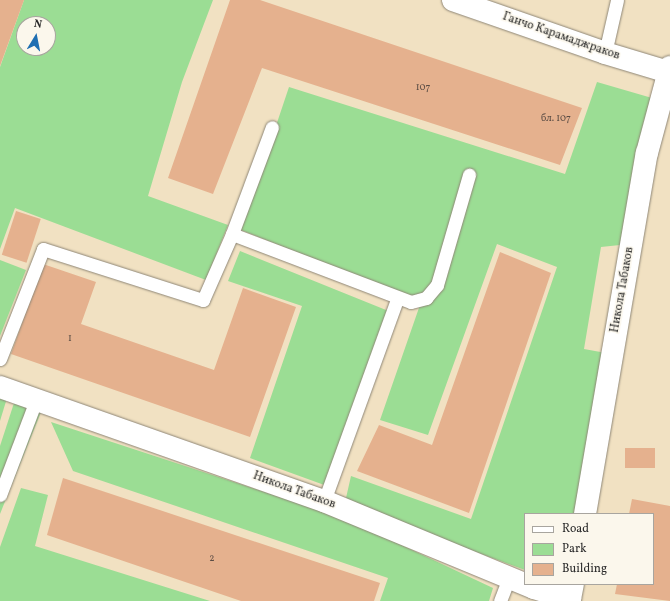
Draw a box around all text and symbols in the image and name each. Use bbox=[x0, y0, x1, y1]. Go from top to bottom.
street label: Ганчо Карамаджраков bbox=[500, 10, 622, 64]
north arrow bbox=[16, 16, 56, 56]
text: N bbox=[33, 17, 43, 33]
house number: 107 bbox=[416, 82, 430, 94]
house number: бл. 107 bbox=[541, 113, 571, 125]
street label: Никола Табаков bbox=[608, 246, 638, 334]
house number: 1 bbox=[68, 333, 72, 345]
street label: Никола Табаков bbox=[251, 469, 337, 513]
legend bbox=[524, 513, 654, 585]
text: Road bbox=[562, 521, 589, 537]
text: Park bbox=[562, 541, 587, 557]
house number: 2 bbox=[209, 553, 215, 565]
text: Building bbox=[562, 561, 607, 577]

